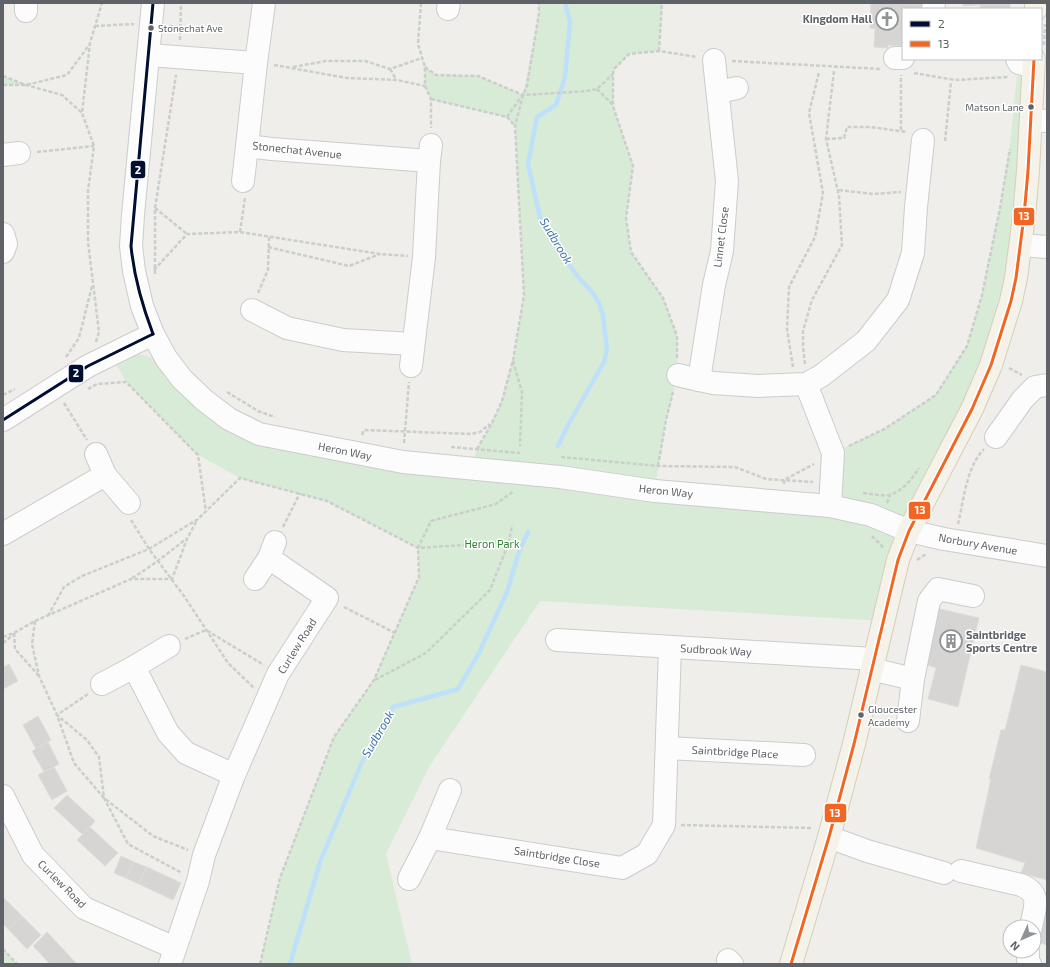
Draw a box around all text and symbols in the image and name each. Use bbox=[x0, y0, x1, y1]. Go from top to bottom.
church icon: Kingdom Hall bbox=[874, 6, 900, 32]
legend bbox=[902, 8, 1042, 60]
place label: Kingdom Hall bbox=[803, 12, 872, 25]
text: 2 bbox=[938, 16, 945, 30]
place label: Stonechat Ave bbox=[158, 22, 223, 34]
marker: Stonechat Ave bbox=[146, 23, 156, 33]
text: 13 bbox=[938, 36, 949, 50]
place label: Matson Lane bbox=[965, 101, 1024, 113]
marker: Matson Lane bbox=[1026, 102, 1036, 112]
street label: Stonechat Avenue bbox=[252, 138, 343, 161]
line badge: 2 bbox=[130, 160, 146, 179]
text: 2 bbox=[135, 163, 141, 176]
street label: Linnet Close bbox=[710, 206, 731, 268]
line badge: 13 bbox=[1013, 207, 1035, 226]
text: 13 bbox=[1019, 209, 1030, 222]
water label: Sudbrook bbox=[538, 215, 576, 266]
line badge: 2 bbox=[68, 364, 84, 383]
text: 2 bbox=[73, 366, 79, 379]
street label: Heron Way bbox=[317, 439, 373, 462]
street label: Heron Way bbox=[638, 481, 694, 500]
line badge: 13 bbox=[908, 501, 931, 520]
text: 13 bbox=[915, 503, 926, 516]
street label: Norbury Avenue bbox=[938, 530, 1019, 557]
park label: Heron Park bbox=[464, 537, 520, 550]
street label: Curlew Road bbox=[274, 616, 319, 676]
building icon: Saintbridge Sports Centre bbox=[938, 628, 964, 654]
place label: Saintbridge Sports Centre bbox=[966, 628, 1038, 654]
street label: Sudbrook Way bbox=[680, 641, 752, 658]
place label: Gloucester Academy bbox=[868, 703, 917, 728]
water label: Sudbrook bbox=[358, 708, 396, 759]
marker: Gloucester Academy bbox=[856, 710, 866, 720]
street label: Saintbridge Place bbox=[691, 743, 779, 760]
line badge: 13 bbox=[824, 803, 847, 823]
text: 13 bbox=[830, 806, 841, 819]
street label: Saintbridge Close bbox=[513, 843, 601, 870]
street label: Curlew Road bbox=[36, 857, 89, 910]
north arrow bbox=[1002, 919, 1042, 959]
text: N bbox=[1007, 939, 1022, 954]

